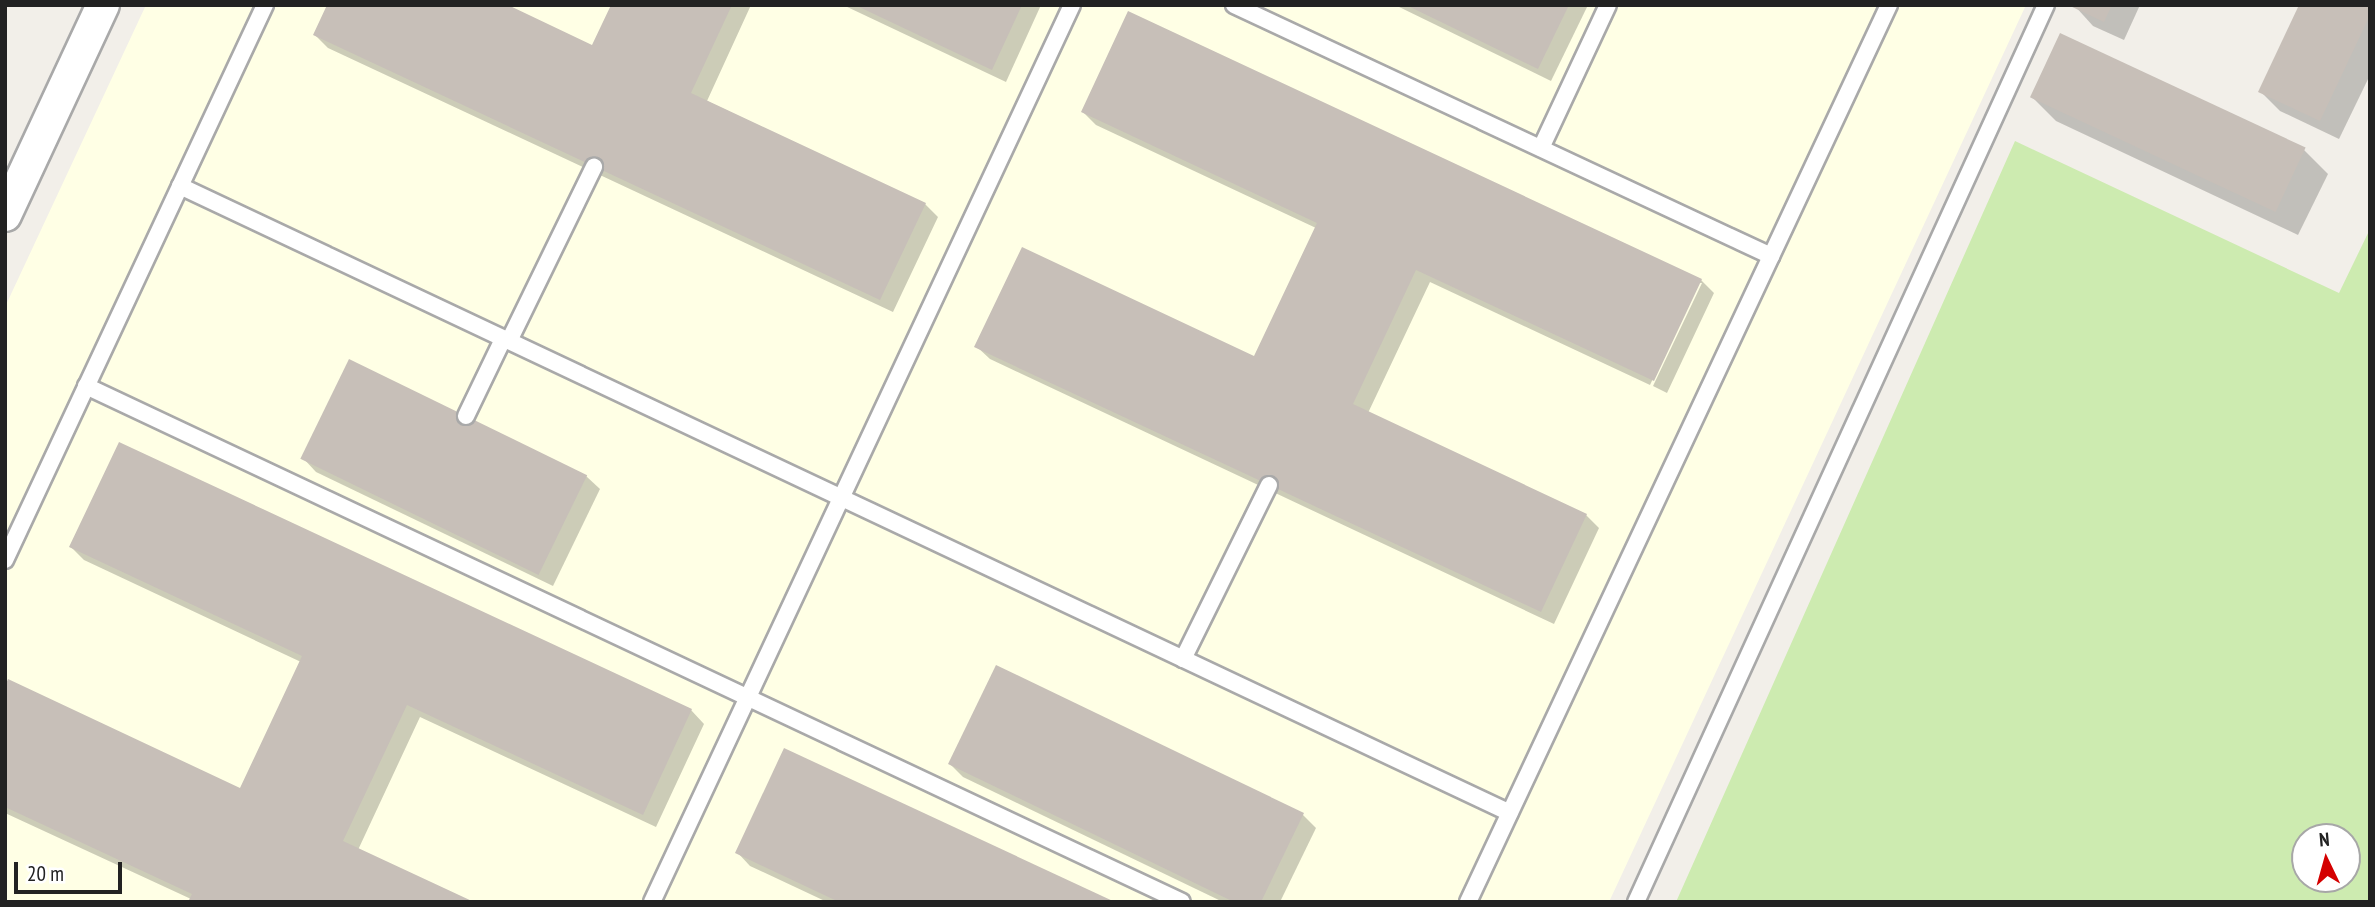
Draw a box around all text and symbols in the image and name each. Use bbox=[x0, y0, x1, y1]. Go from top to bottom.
north arrow bbox=[2291, 823, 2361, 893]
text: N bbox=[2318, 827, 2330, 851]
scale bar bbox=[18, 848, 126, 892]
text: 20 m bbox=[27, 860, 64, 887]

